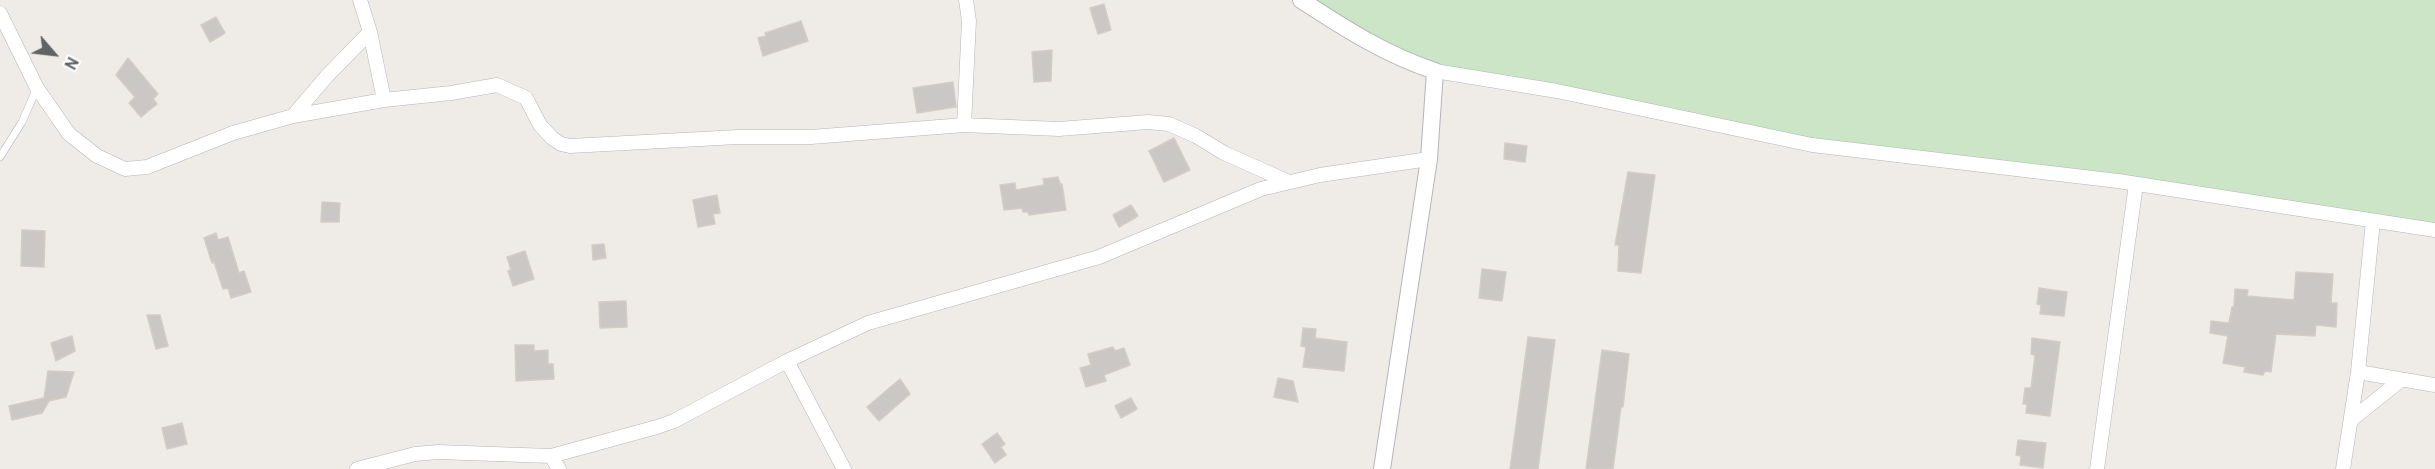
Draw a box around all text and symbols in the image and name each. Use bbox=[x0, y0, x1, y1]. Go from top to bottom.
north arrow bbox=[24, 24, 84, 84]
text: N bbox=[58, 53, 81, 72]

